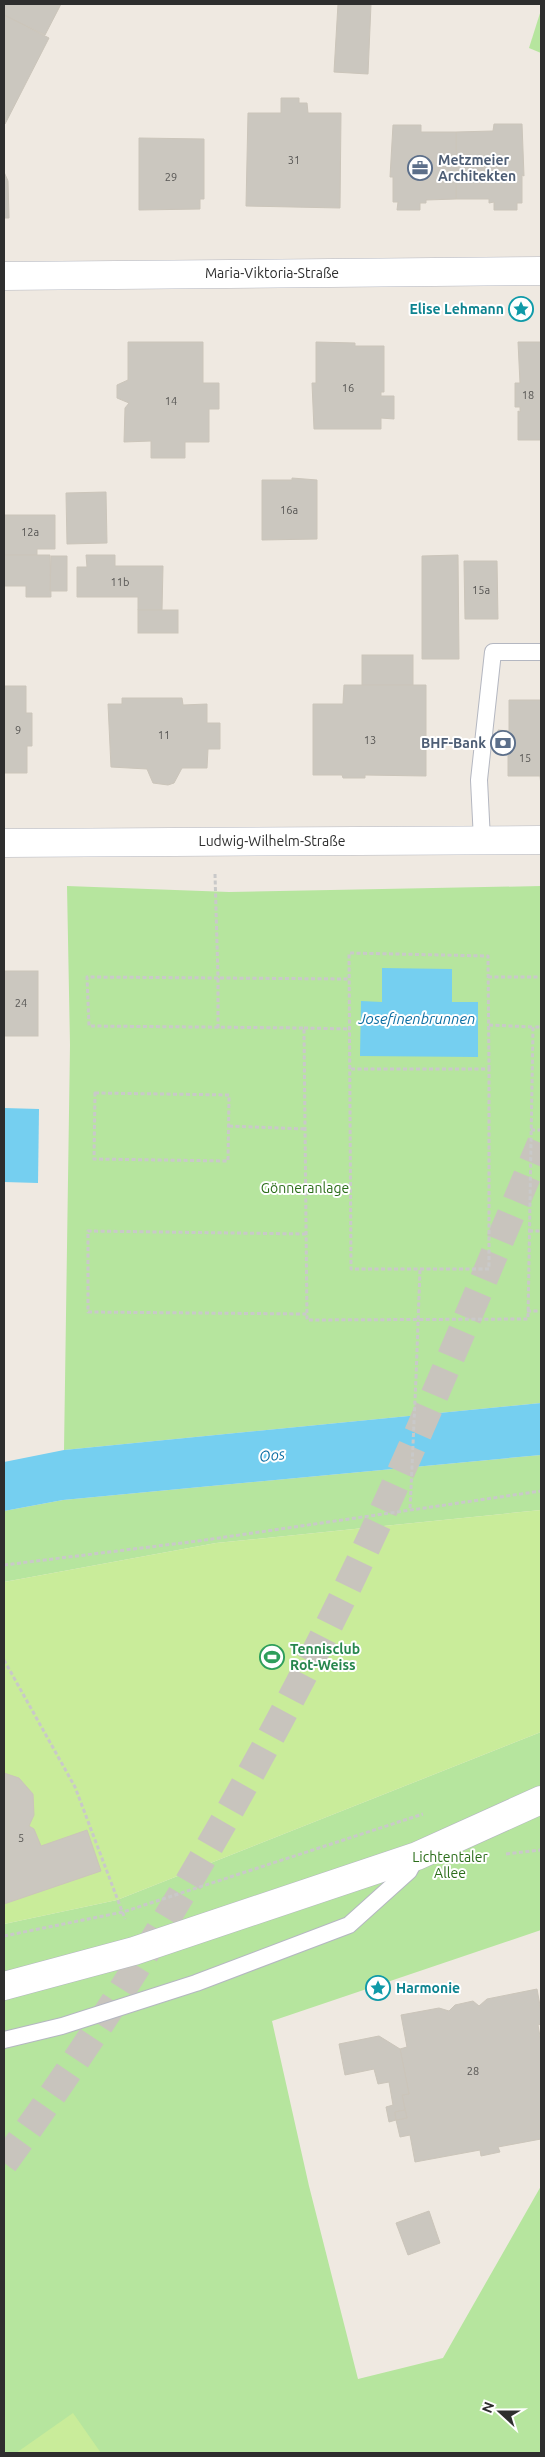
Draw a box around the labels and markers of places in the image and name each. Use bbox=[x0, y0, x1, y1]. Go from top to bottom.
place label: Metzmeier Architekten bbox=[438, 152, 516, 184]
office icon: Metzmeier Architekten bbox=[407, 155, 433, 181]
place icon: Elise Lehmann bbox=[508, 296, 534, 322]
place label: Elise Lehmann bbox=[410, 301, 504, 317]
bank icon: BHF-Bank bbox=[490, 730, 516, 756]
place label: BHF-Bank bbox=[421, 735, 486, 751]
place label: Tennisclub Rot-Weiss bbox=[290, 1641, 360, 1673]
sports icon: Tennisclub Rot-Weiss bbox=[259, 1644, 285, 1670]
place icon: Harmonie bbox=[365, 1975, 391, 2001]
place label: Harmonie bbox=[396, 1980, 460, 1996]

